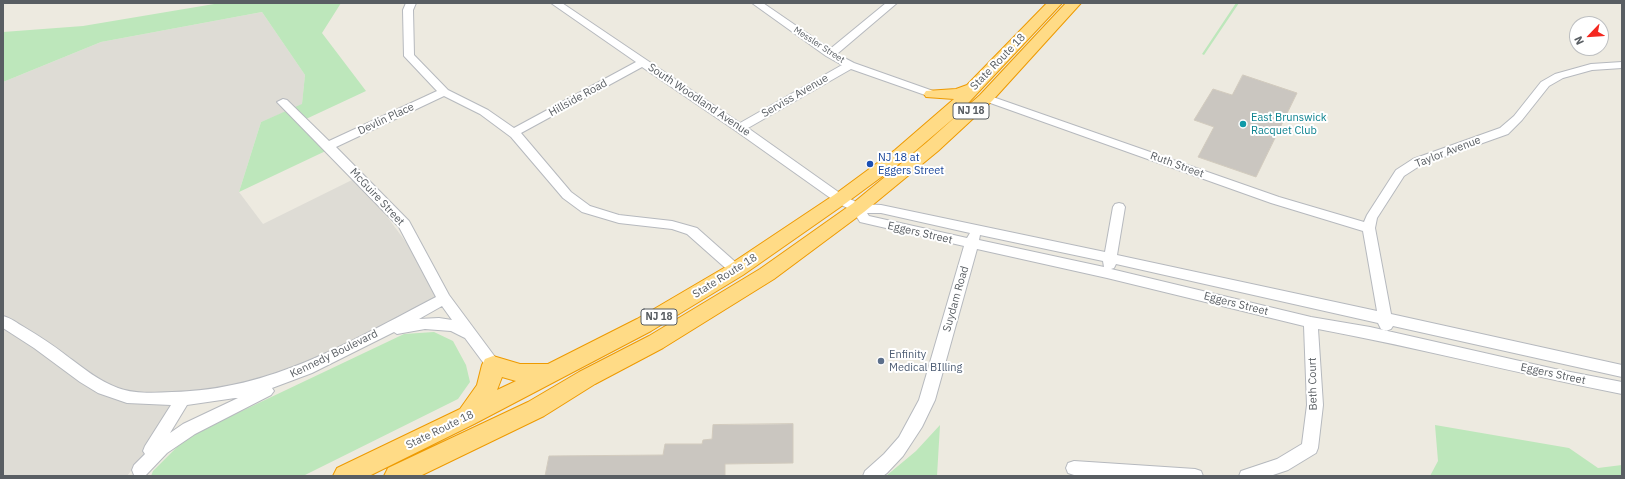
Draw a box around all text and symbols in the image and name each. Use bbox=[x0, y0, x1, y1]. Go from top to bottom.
north arrow bbox=[1569, 16, 1609, 56]
street label: Messler Street bbox=[792, 25, 846, 65]
street label: State Route 18 bbox=[968, 31, 1028, 93]
text: N bbox=[1571, 34, 1587, 47]
street label: South Woodland Avenue bbox=[645, 61, 753, 139]
street label: Serviss Avenue bbox=[759, 72, 831, 120]
street label: Hillside Road bbox=[546, 77, 610, 119]
street label: Devlin Place bbox=[356, 100, 416, 138]
road number: NJ 18 bbox=[953, 103, 989, 119]
place label: East Brunswick Racquet Club bbox=[1251, 111, 1327, 137]
marker: East Brunswick Racquet Club bbox=[1238, 119, 1248, 129]
street label: Taylor Avenue bbox=[1413, 133, 1483, 171]
street label: Ruth Street bbox=[1148, 149, 1206, 181]
place label: NJ 18 at Eggers Street bbox=[878, 151, 944, 177]
marker: NJ 18 at Eggers Street bbox=[865, 159, 875, 169]
street label: McGuire Street bbox=[347, 165, 407, 229]
street label: Eggers Street bbox=[886, 219, 954, 247]
street label: State Route 18 bbox=[690, 251, 760, 301]
street label: Suydam Road bbox=[940, 265, 972, 333]
street label: Eggers Street bbox=[1202, 290, 1270, 318]
road number: NJ 18 bbox=[641, 309, 677, 325]
street label: Kennedy Boulevard bbox=[288, 327, 380, 381]
place label: Enfinity Medical BIlling bbox=[889, 348, 962, 374]
marker: Enfinity Medical BIlling bbox=[876, 356, 886, 366]
street label: Beth Court bbox=[1306, 357, 1320, 411]
street label: Eggers Street bbox=[1519, 361, 1587, 387]
street label: State Route 18 bbox=[404, 408, 476, 452]

